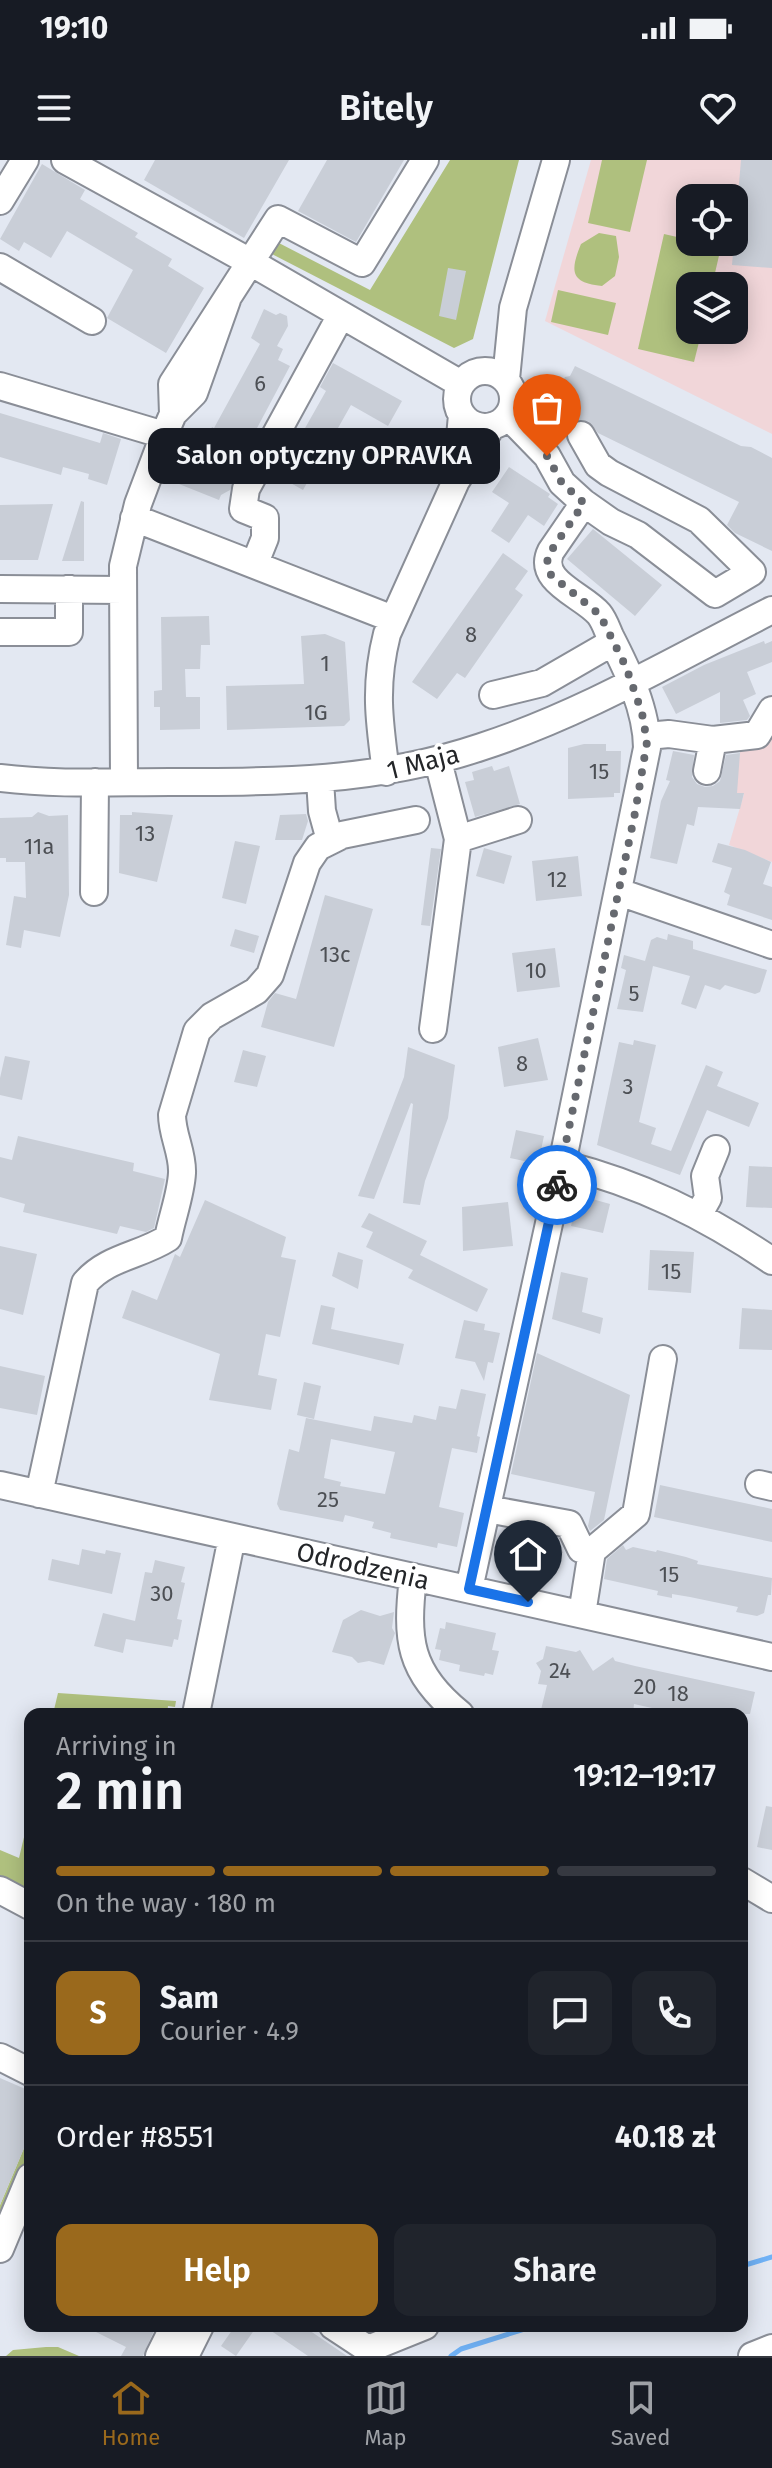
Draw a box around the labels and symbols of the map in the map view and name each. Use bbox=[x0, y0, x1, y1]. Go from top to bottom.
house number: 6 bbox=[254, 370, 266, 397]
pin bbox=[513, 374, 581, 456]
callout: Salon optyczny OPRAVKA bbox=[147, 428, 499, 484]
house number: 8 bbox=[465, 621, 477, 648]
house number: 1 bbox=[320, 650, 330, 677]
house number: 1G bbox=[304, 699, 328, 726]
street label: 1 Maja bbox=[384, 739, 463, 786]
house number: 15 bbox=[589, 758, 609, 785]
house number: 13 bbox=[135, 820, 155, 847]
house number: 11a bbox=[24, 833, 54, 860]
house number: 12 bbox=[547, 866, 567, 893]
house number: 13c bbox=[319, 941, 351, 968]
house number: 10 bbox=[525, 957, 547, 984]
house number: 5 bbox=[628, 980, 640, 1007]
house number: 8 bbox=[516, 1050, 528, 1077]
house number: 3 bbox=[623, 1073, 633, 1100]
courier bbox=[517, 1145, 597, 1225]
house number: 15 bbox=[661, 1258, 681, 1285]
house number: 25 bbox=[317, 1486, 339, 1513]
pin bbox=[494, 1520, 562, 1602]
street label: Odrodzenia bbox=[293, 1536, 432, 1597]
house number: 15 bbox=[659, 1561, 679, 1588]
house number: 30 bbox=[150, 1580, 174, 1607]
house number: 24 bbox=[549, 1657, 571, 1684]
house number: 20 bbox=[633, 1673, 657, 1700]
house number: 18 bbox=[667, 1680, 689, 1707]

